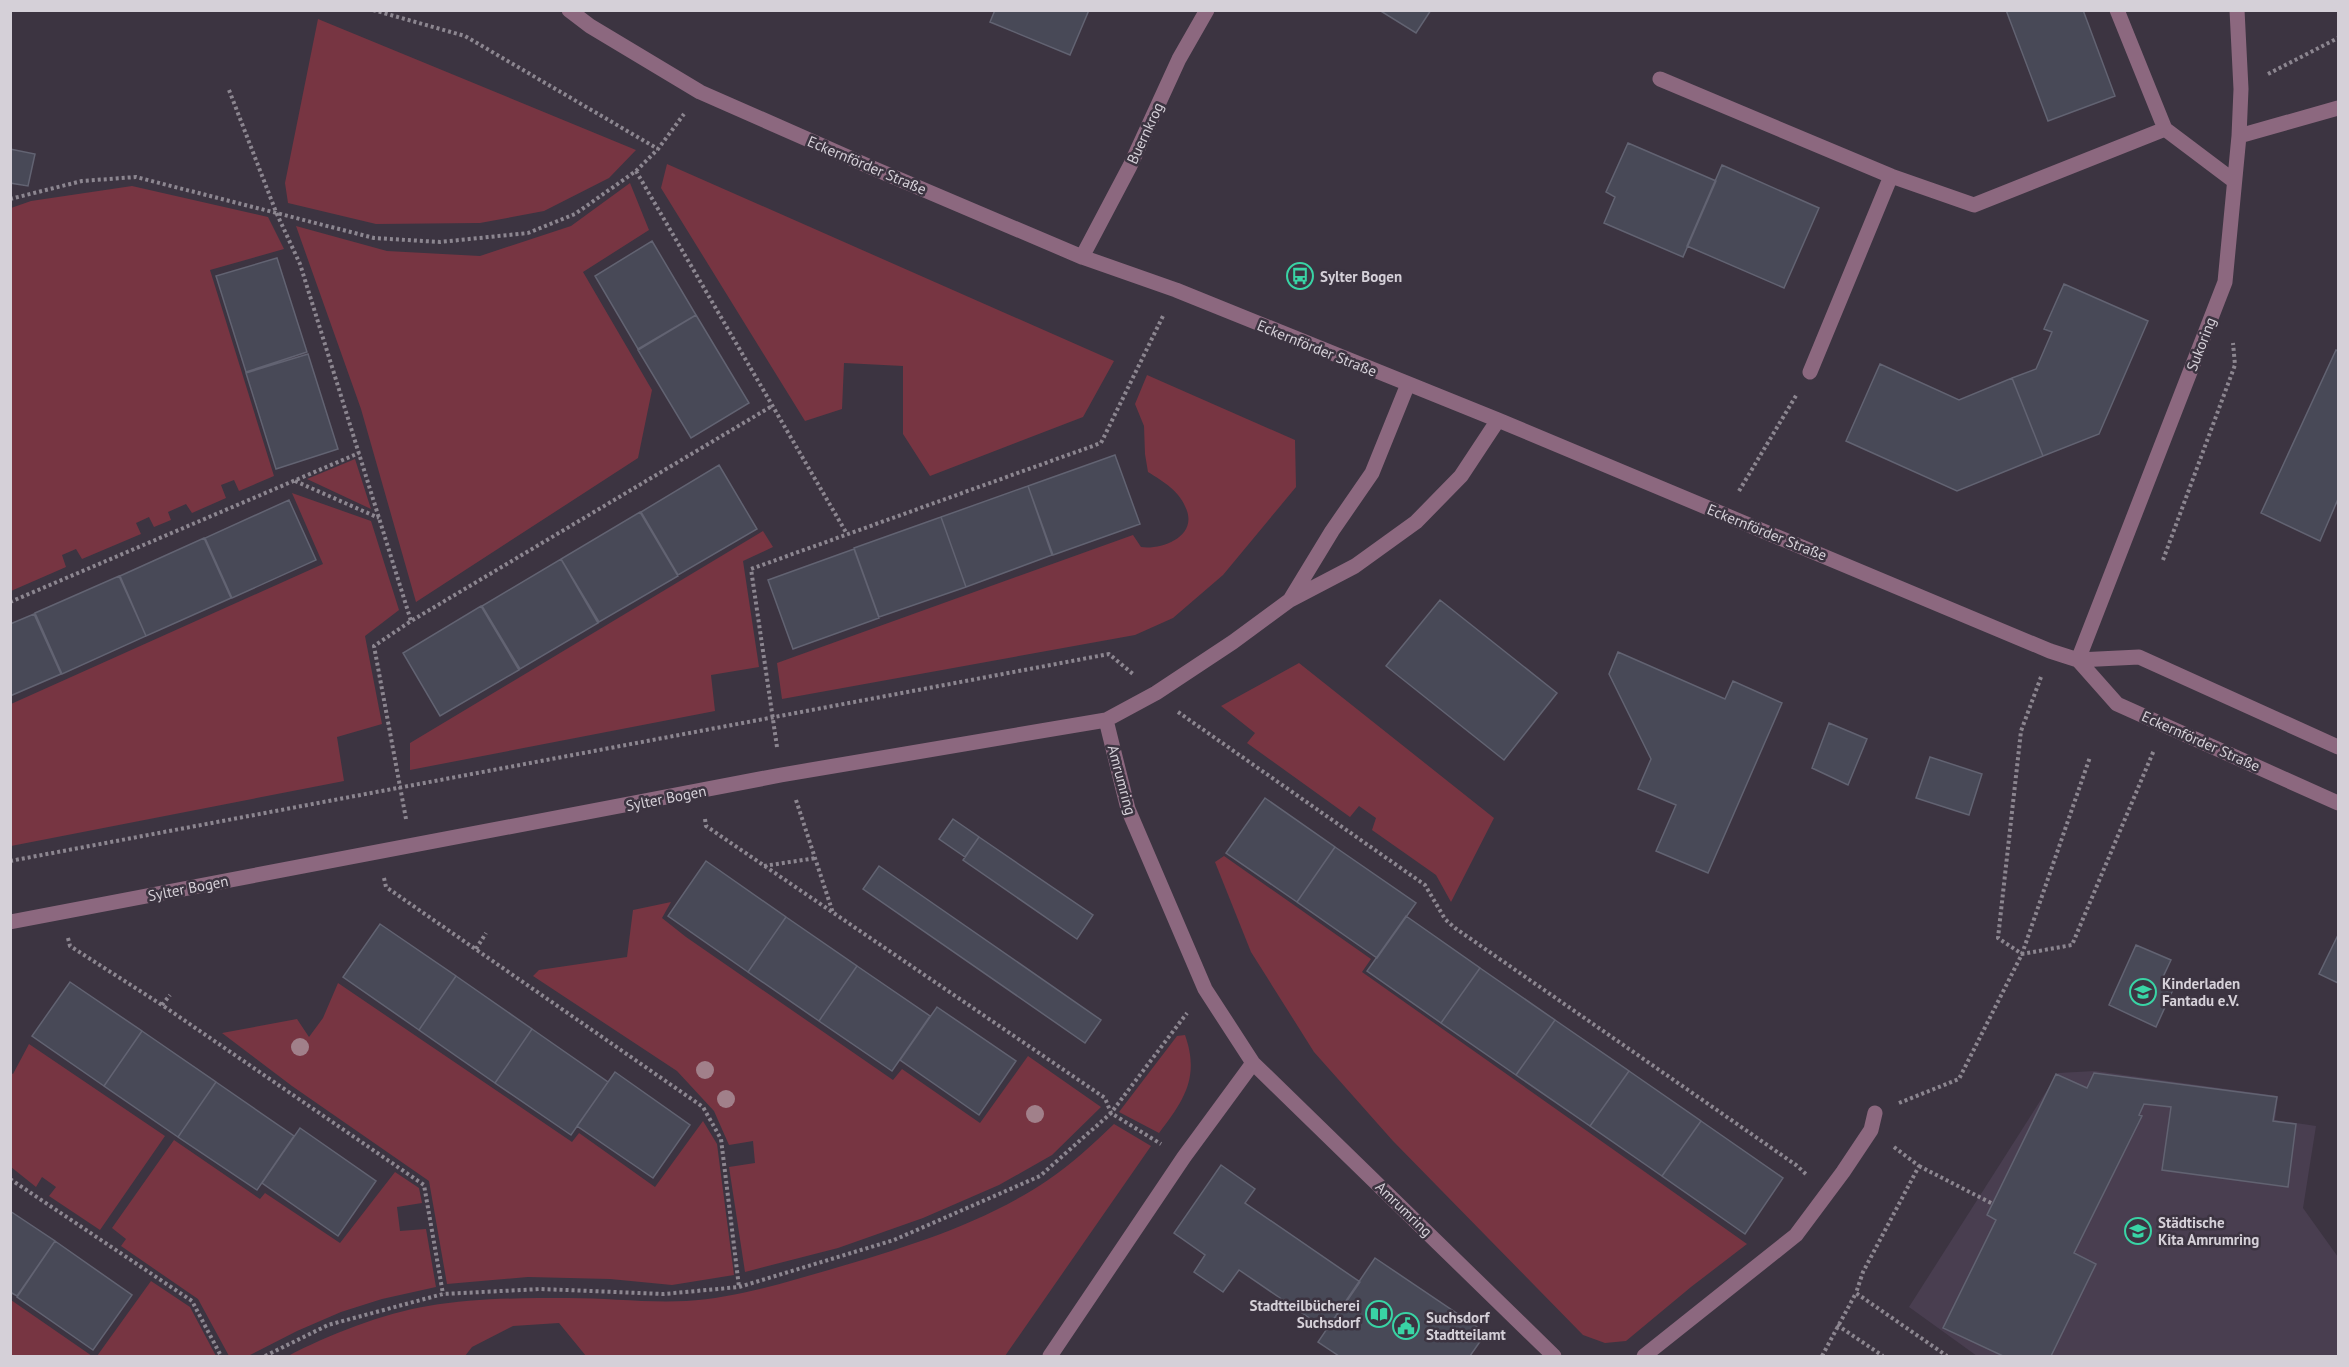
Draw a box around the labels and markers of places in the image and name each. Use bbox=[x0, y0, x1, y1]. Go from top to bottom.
bus stop icon: Sylter Bogen bbox=[1285, 261, 1315, 291]
place label: Sylter Bogen bbox=[1320, 267, 1402, 286]
place label: Kinderladen Fantadu e.V. bbox=[2162, 974, 2240, 1010]
school or university icon: Kinderladen Fantadu e.V. bbox=[2128, 977, 2158, 1007]
place label: Städtische Kita Amrumring bbox=[2158, 1213, 2259, 1249]
school or university icon: Städtische Kita Amrumring bbox=[2123, 1216, 2153, 1246]
place label: Stadtteilbücherei Suchsdorf bbox=[1250, 1296, 1361, 1332]
library icon: Stadtteilbücherei Suchsdorf bbox=[1364, 1299, 1394, 1329]
place label: Suchsdorf Stadtteilamt bbox=[1426, 1308, 1507, 1344]
public building icon: Suchsdorf Stadtteilamt bbox=[1391, 1311, 1421, 1341]

